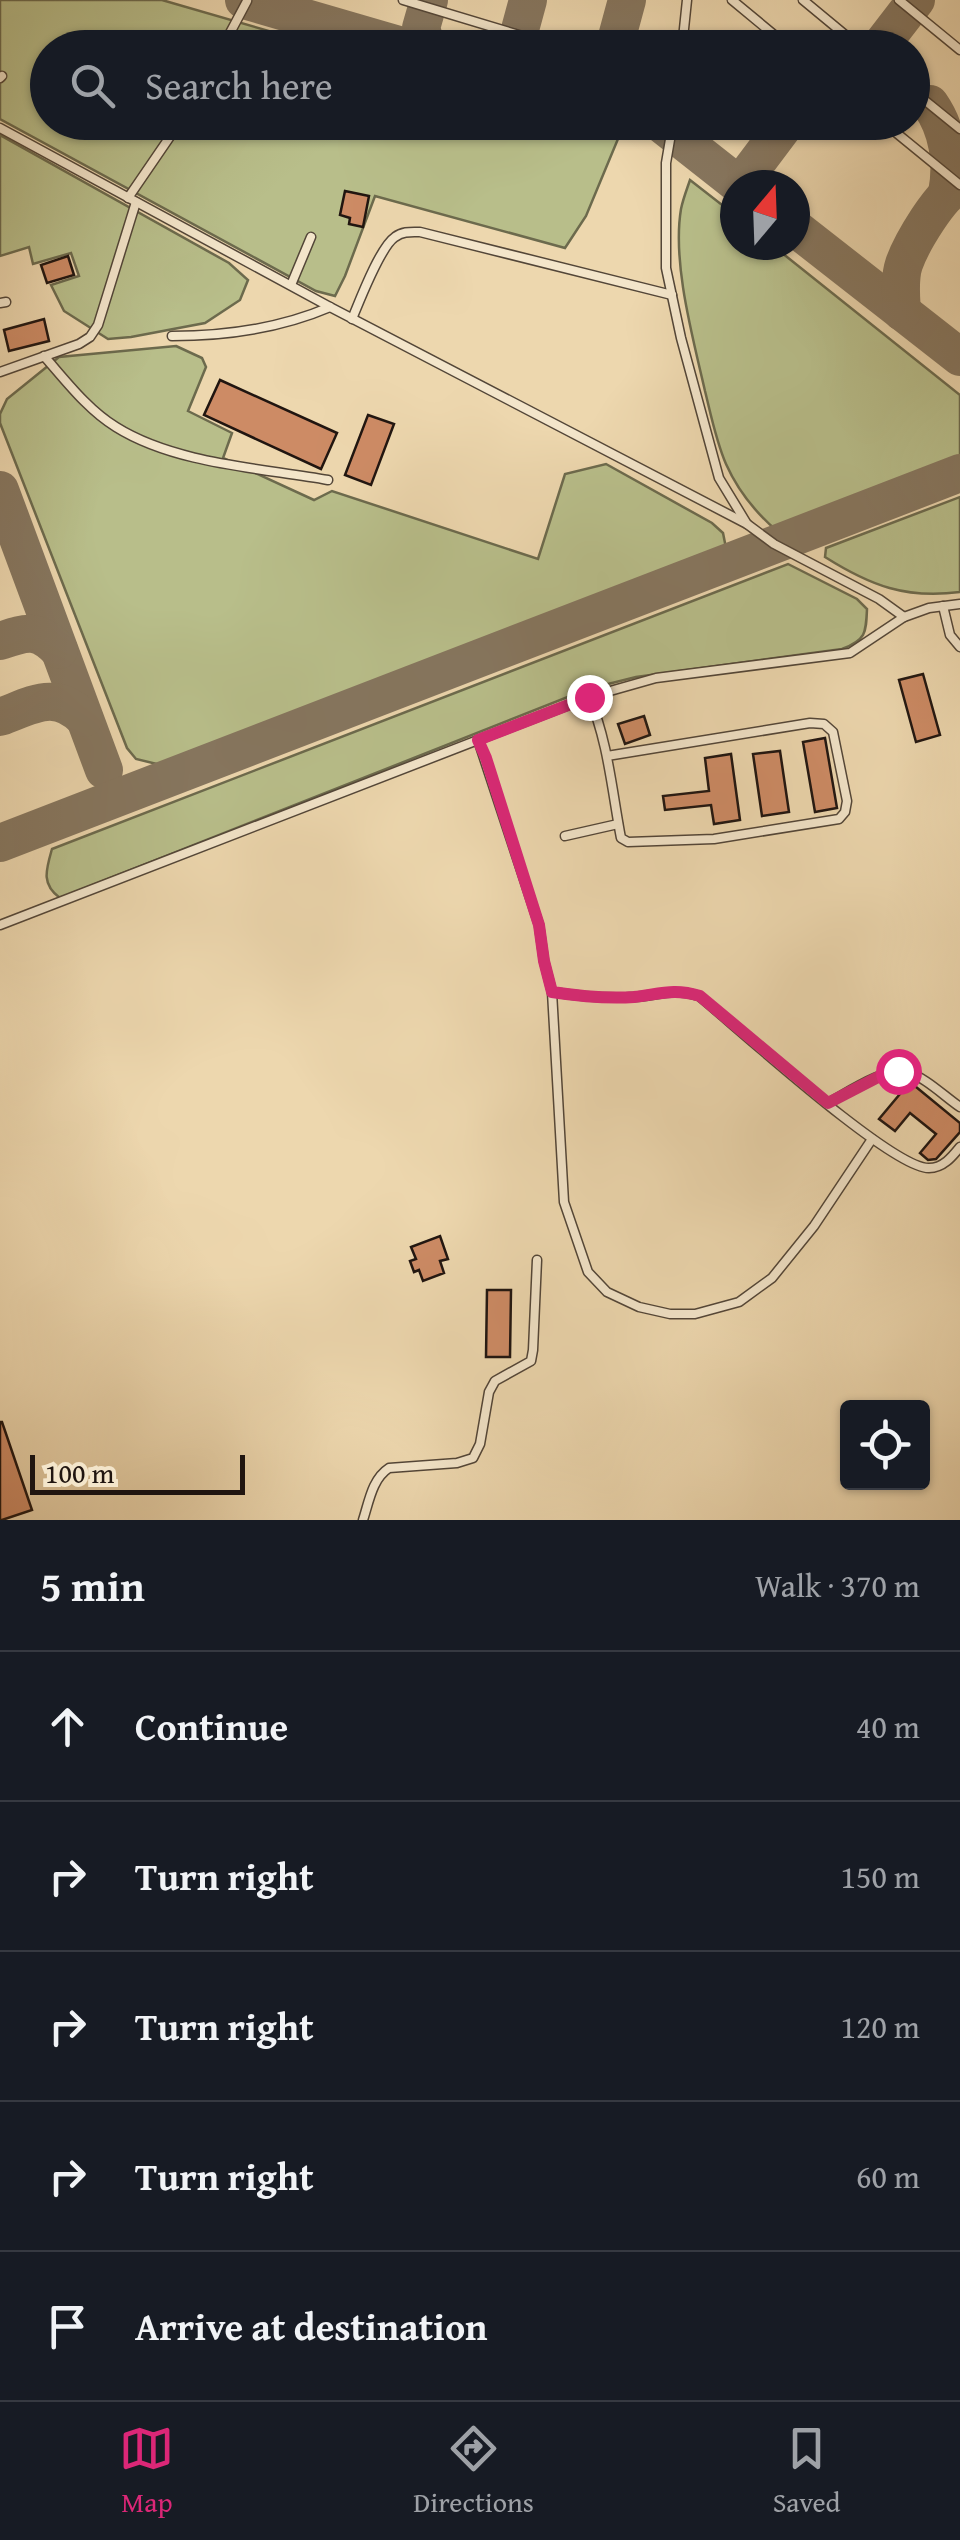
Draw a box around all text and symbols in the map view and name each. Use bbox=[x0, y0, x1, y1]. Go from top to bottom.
search box bbox=[30, 30, 930, 140]
text: Search here bbox=[145, 57, 333, 113]
icon: search bbox=[65, 58, 120, 113]
north arrow bbox=[720, 170, 810, 260]
route end bbox=[567, 675, 613, 721]
route start bbox=[876, 1049, 922, 1095]
map controls bbox=[840, 1400, 930, 1490]
button: locate bbox=[840, 1400, 930, 1490]
scale bar bbox=[30, 1450, 245, 1494]
text: 100 m bbox=[45, 1452, 114, 1493]
text: 5 min bbox=[40, 1555, 145, 1616]
text: Walk · 370 m bbox=[755, 1562, 920, 1609]
text: Continue bbox=[135, 1698, 288, 1754]
icon: ahead bbox=[40, 1699, 95, 1754]
text: 40 m bbox=[856, 1703, 920, 1750]
text: Turn right bbox=[135, 1848, 314, 1904]
icon: right bbox=[40, 1849, 95, 1904]
text: 150 m bbox=[841, 1853, 920, 1900]
text: Turn right bbox=[135, 1998, 314, 2054]
icon: right bbox=[40, 1999, 95, 2054]
text: 120 m bbox=[841, 2003, 920, 2050]
text: Turn right bbox=[135, 2148, 314, 2204]
icon: right bbox=[40, 2149, 95, 2204]
text: 60 m bbox=[856, 2153, 920, 2200]
text: Arrive at destination bbox=[135, 2298, 488, 2354]
icon: arrive bbox=[40, 2299, 95, 2354]
tab: Map bbox=[119, 2421, 174, 2522]
tab: Directions bbox=[413, 2421, 534, 2522]
tab: Saved bbox=[773, 2421, 841, 2522]

